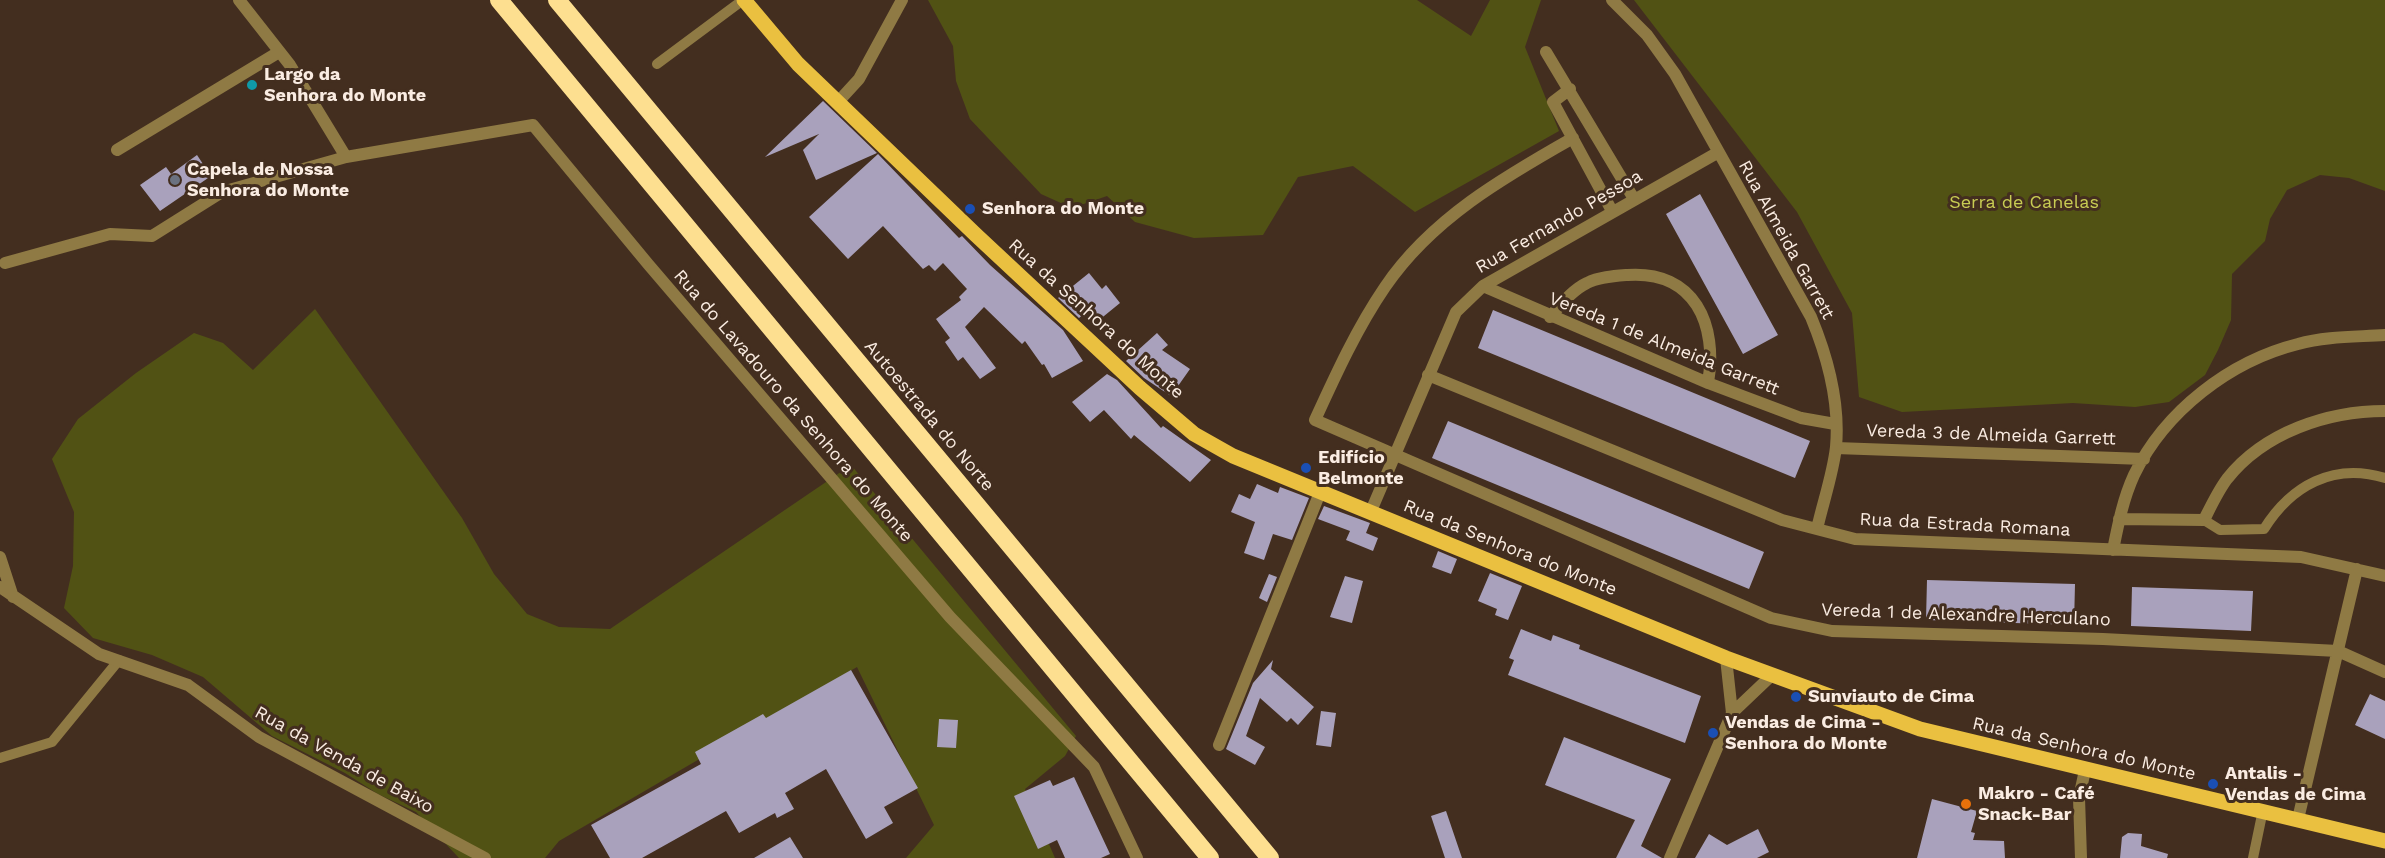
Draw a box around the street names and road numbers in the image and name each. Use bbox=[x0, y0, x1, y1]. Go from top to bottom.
street label: Rua Almeida Garrett bbox=[1733, 157, 1839, 323]
street label: Rua Fernando Pessoa bbox=[1472, 165, 1646, 279]
street label: Rua da Senhora do Monte bbox=[1004, 235, 1188, 403]
street label: Rua do Lavadouro da Senhora do Monte bbox=[669, 265, 917, 547]
street label: Vereda 1 de Almeida Garrett bbox=[1546, 288, 1782, 400]
street label: Autoestrada do Norte bbox=[860, 336, 998, 496]
street label: Vereda 3 de Almeida Garrett bbox=[1866, 420, 2116, 450]
street label: Rua da Senhora do Monte bbox=[1400, 495, 1620, 601]
street label: Rua da Estrada Romana bbox=[1859, 509, 2071, 541]
street label: Vereda 1 de Alexandre Herculano bbox=[1821, 599, 2111, 631]
street label: Rua da Venda de Baixo bbox=[251, 702, 437, 818]
street label: Rua da Senhora do Monte bbox=[1970, 713, 2198, 785]

